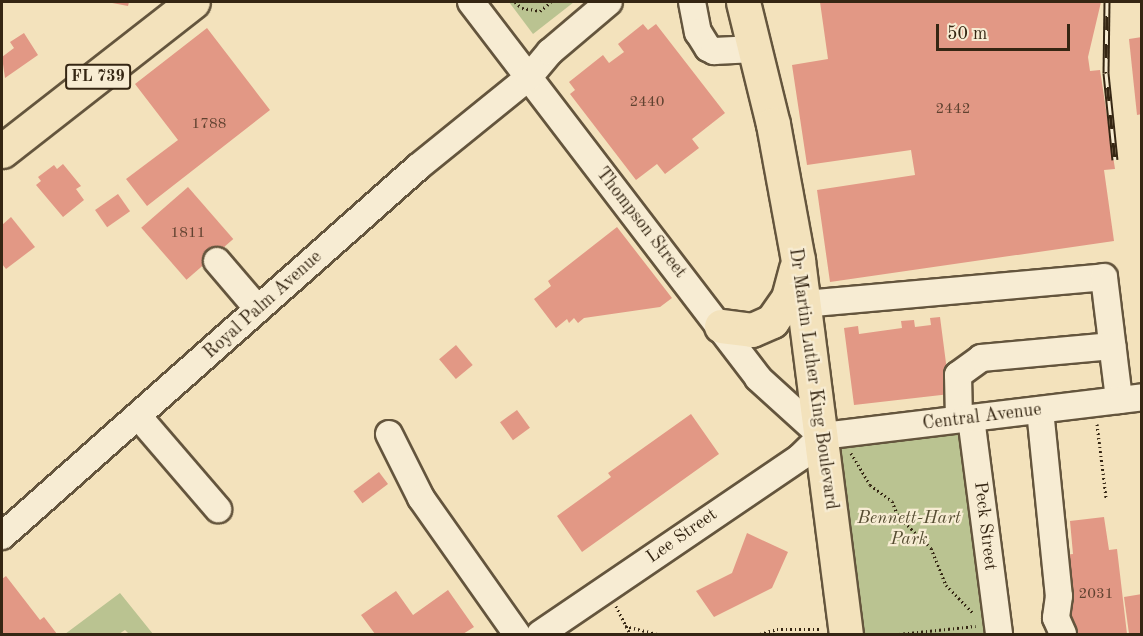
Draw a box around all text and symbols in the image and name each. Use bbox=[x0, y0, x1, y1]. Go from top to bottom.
scale bar bbox=[939, 12, 1072, 50]
text: 50 m bbox=[947, 25, 987, 43]
road number: FL 739 bbox=[65, 64, 131, 90]
house number: 2440 bbox=[630, 94, 664, 112]
house number: 2442 bbox=[936, 101, 970, 119]
house number: 1788 bbox=[192, 116, 226, 134]
street label: Thompson Street bbox=[591, 163, 691, 283]
house number: 1811 bbox=[171, 225, 205, 243]
street label: Royal Palm Avenue bbox=[200, 246, 326, 364]
street label: Dr Martin Luther King Boulevard bbox=[784, 247, 842, 511]
street label: Central Avenue bbox=[921, 399, 1043, 435]
street label: Peck Street bbox=[969, 480, 1001, 572]
street label: Lee Street bbox=[642, 504, 722, 568]
park label: Bennett-Hart Park bbox=[857, 508, 961, 550]
house number: 2031 bbox=[1079, 586, 1113, 604]

